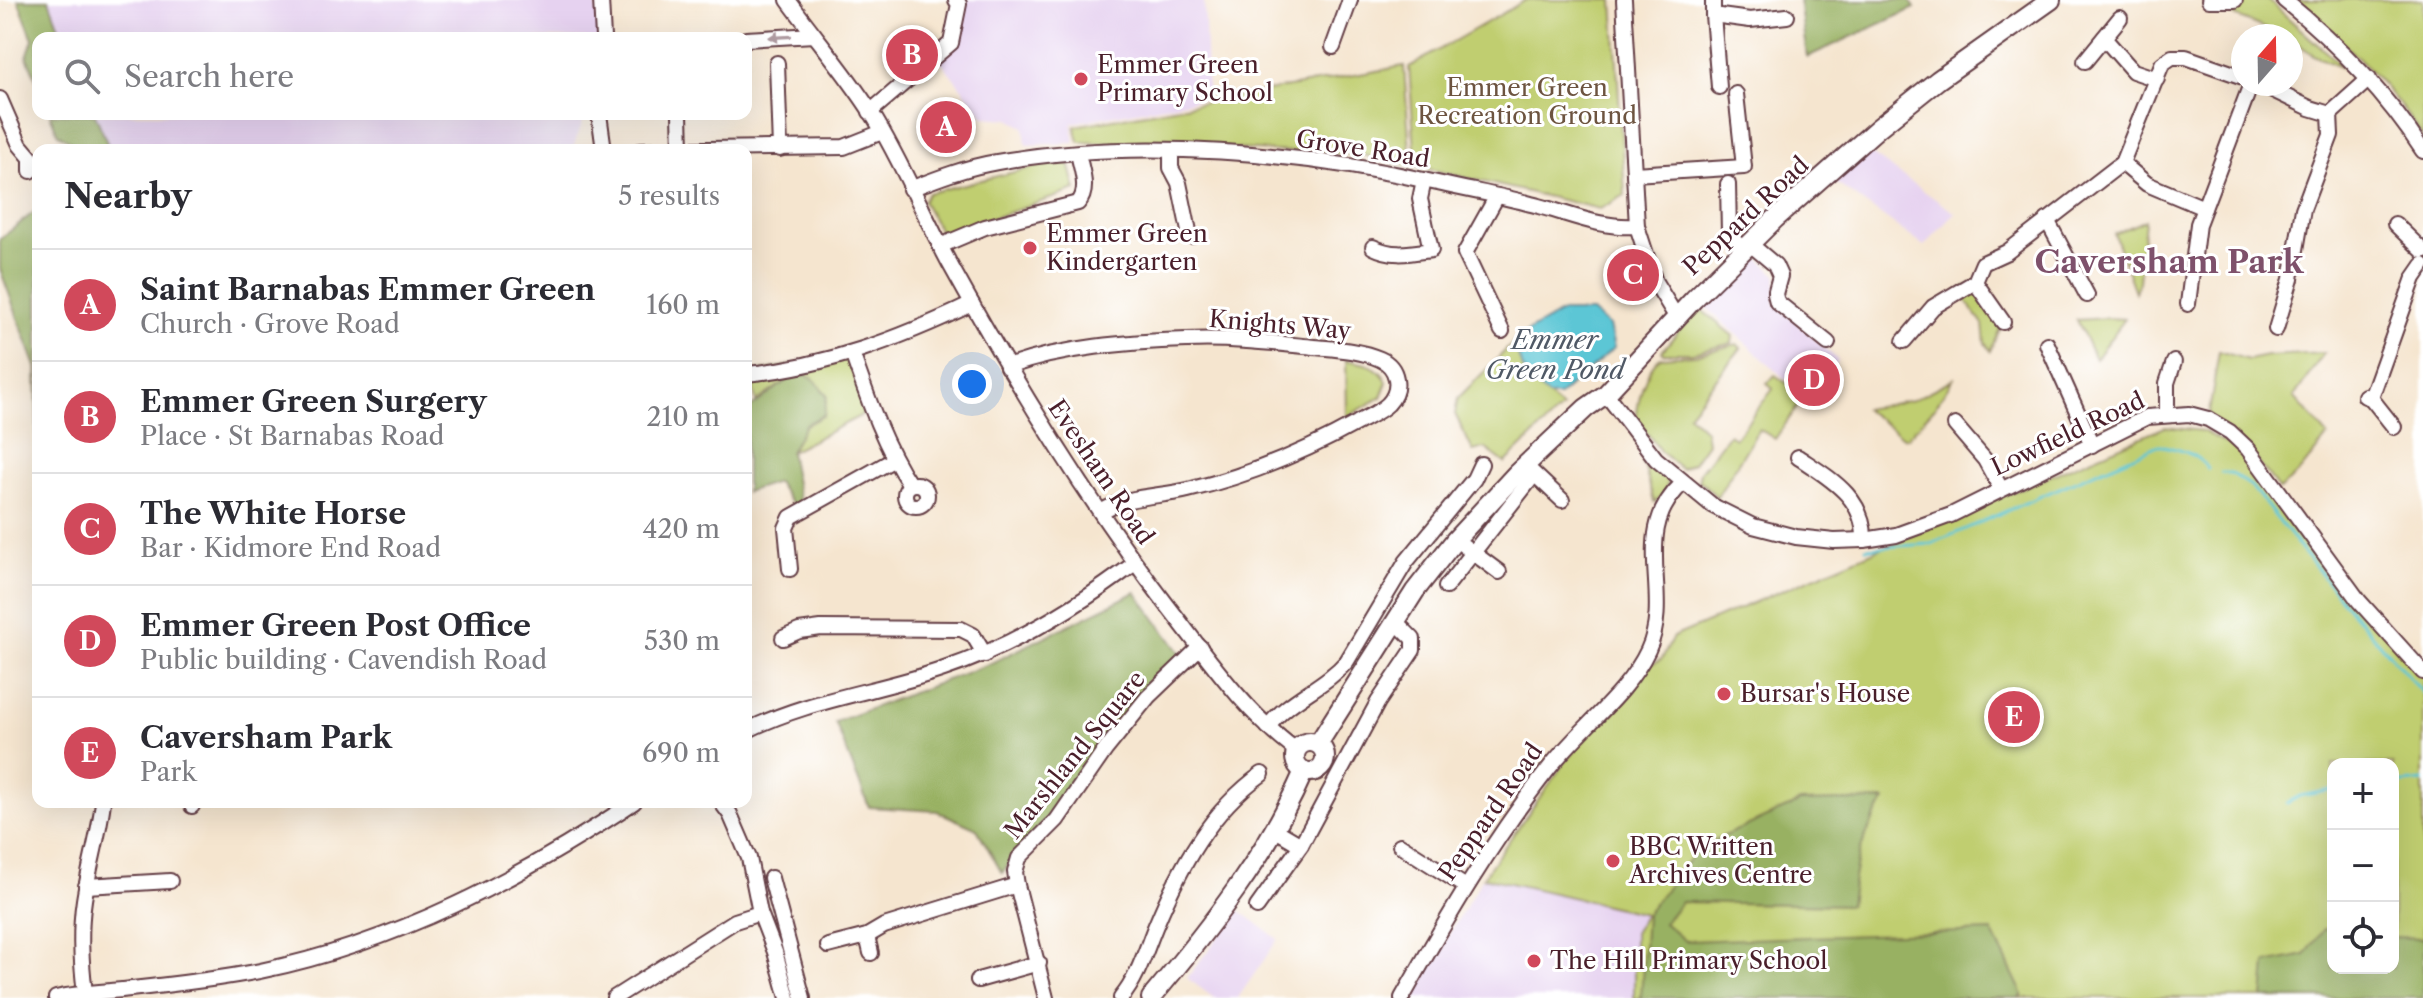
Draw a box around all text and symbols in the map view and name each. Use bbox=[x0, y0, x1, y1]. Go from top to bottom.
north arrow bbox=[2231, 24, 2303, 96]
pin: B bbox=[886, 25, 938, 85]
one-way arrow bbox=[767, 31, 792, 44]
search box bbox=[32, 32, 752, 120]
place label: Emmer Green Primary School bbox=[1097, 50, 1273, 107]
icon: search bbox=[60, 54, 104, 98]
text: Search here bbox=[124, 58, 294, 95]
marker: Emmer Green Primary School bbox=[1072, 70, 1090, 88]
park label: Emmer Green Recreation Ground bbox=[1417, 73, 1637, 130]
pin: A bbox=[920, 97, 972, 157]
street label: Grove Road bbox=[1294, 124, 1432, 173]
street label: Peppard Road bbox=[1677, 150, 1815, 281]
text: Nearby bbox=[64, 175, 192, 217]
text: 5 results bbox=[618, 180, 720, 212]
place label: Emmer Green Kindergarten bbox=[1046, 219, 1208, 276]
marker: Emmer Green Kindergarten bbox=[1021, 239, 1039, 257]
district label: Caversham Park bbox=[2035, 242, 2304, 281]
pin: C bbox=[1607, 245, 1659, 305]
text: Saint Barnabas Emmer Green bbox=[140, 271, 595, 308]
text: A bbox=[80, 289, 100, 321]
text: 160 m bbox=[646, 289, 720, 321]
street label: Knights Way bbox=[1208, 304, 1353, 345]
text: Church · Grove Road bbox=[140, 308, 400, 340]
water label: Emmer Green Pond bbox=[1485, 324, 1627, 386]
pin: D bbox=[1788, 350, 1840, 410]
your location bbox=[952, 364, 992, 404]
text: Emmer Green Surgery bbox=[140, 383, 487, 420]
street label: Lowfield Road bbox=[1987, 385, 2149, 482]
street label: Evesham Road bbox=[1042, 394, 1161, 550]
text: B bbox=[80, 401, 100, 433]
text: 210 m bbox=[647, 401, 720, 433]
text: Place · St Barnabas Road bbox=[140, 420, 444, 452]
text: The White Horse bbox=[140, 495, 406, 532]
text: C bbox=[80, 513, 100, 545]
text: 420 m bbox=[642, 513, 720, 545]
text: Bar · Kidmore End Road bbox=[140, 532, 441, 564]
text: Emmer Green Post Office bbox=[140, 607, 531, 644]
text: D bbox=[79, 625, 101, 657]
text: 530 m bbox=[644, 625, 720, 657]
text: Public building · Cavendish Road bbox=[140, 644, 547, 676]
street label: Marshland Square bbox=[998, 665, 1151, 845]
place label: Bursar's House bbox=[1740, 679, 1910, 708]
marker: Bursar's House bbox=[1715, 685, 1733, 703]
pin: E bbox=[1988, 687, 2040, 747]
text: Caversham Park bbox=[140, 719, 392, 756]
text: E bbox=[81, 737, 99, 769]
text: 690 m bbox=[642, 737, 720, 769]
street label: Peppard Road bbox=[1433, 737, 1549, 886]
text: Park bbox=[140, 756, 197, 788]
map controls bbox=[2327, 758, 2399, 974]
button: + bbox=[2327, 758, 2399, 830]
button: − bbox=[2327, 830, 2399, 902]
place label: BBC Written Archives Centre bbox=[1628, 832, 1813, 889]
marker: BBC Written Archives Centre bbox=[1604, 852, 1622, 870]
button: locate bbox=[2327, 902, 2399, 974]
place label: The Hill Primary School bbox=[1550, 946, 1827, 975]
marker: The Hill Primary School bbox=[1525, 952, 1543, 970]

